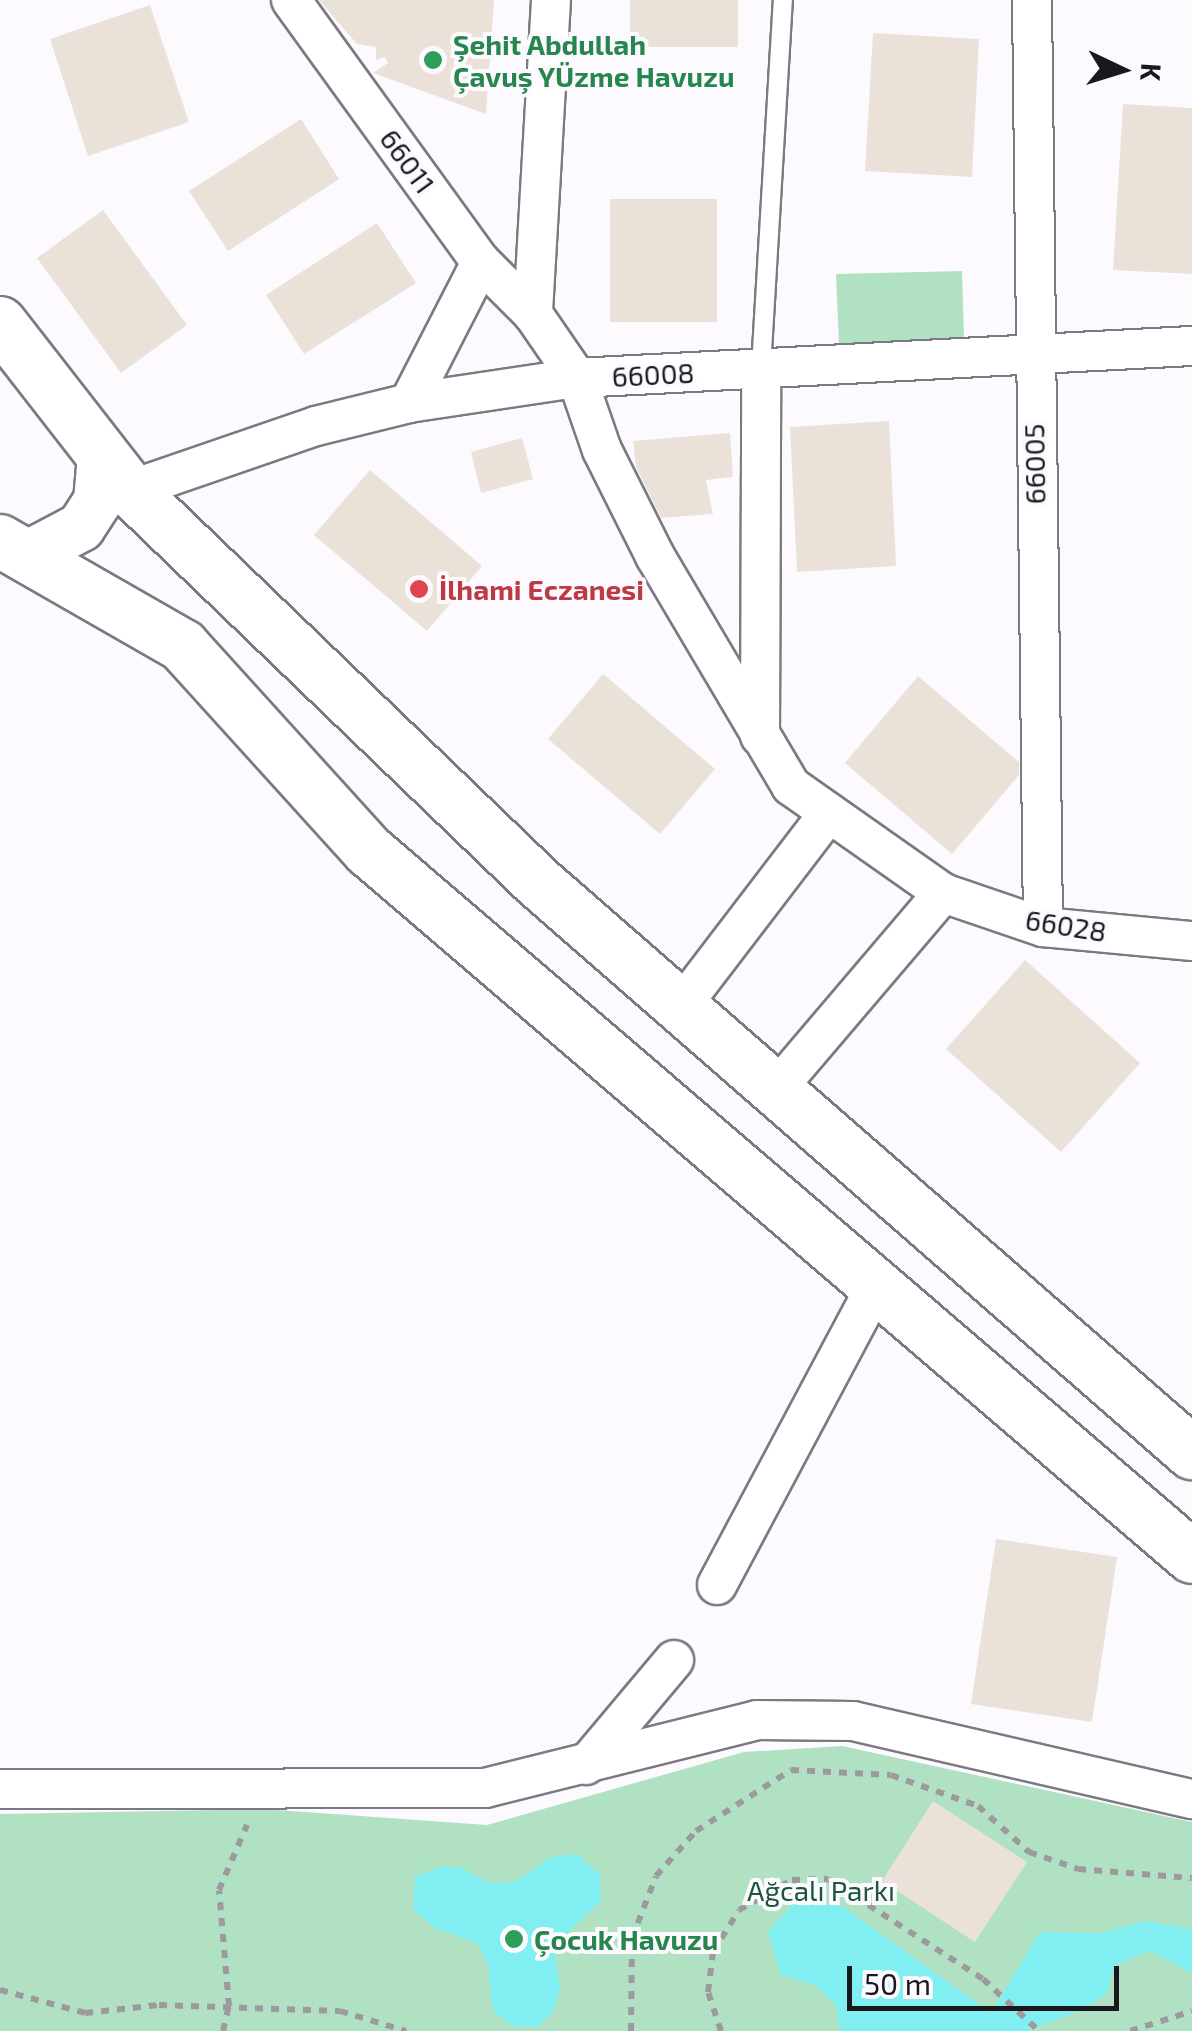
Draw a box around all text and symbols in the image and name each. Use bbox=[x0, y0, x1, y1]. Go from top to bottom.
north arrow bbox=[1072, 20, 1172, 120]
place label: Şehit Abdullah Çavuş YÜzme Havuzu bbox=[453, 27, 735, 93]
marker: Şehit Abdullah Çavuş YÜzme Havuzu bbox=[422, 49, 444, 71]
text: K bbox=[1134, 62, 1170, 82]
street label: 66011 bbox=[373, 122, 443, 200]
street label: 66008 bbox=[611, 355, 695, 393]
street label: 66005 bbox=[1016, 423, 1052, 505]
place label: İlhami Eczanesi bbox=[439, 572, 644, 606]
marker: İlhami Eczanesi bbox=[408, 578, 430, 600]
street label: 66028 bbox=[1023, 902, 1109, 948]
park label: Ağcalı Parkı bbox=[747, 1873, 895, 1907]
place label: Çocuk Havuzu bbox=[534, 1922, 719, 1956]
marker: Çocuk Havuzu bbox=[503, 1928, 525, 1950]
scale bar bbox=[852, 1946, 1124, 2008]
text: 50 m bbox=[864, 1965, 931, 2001]

